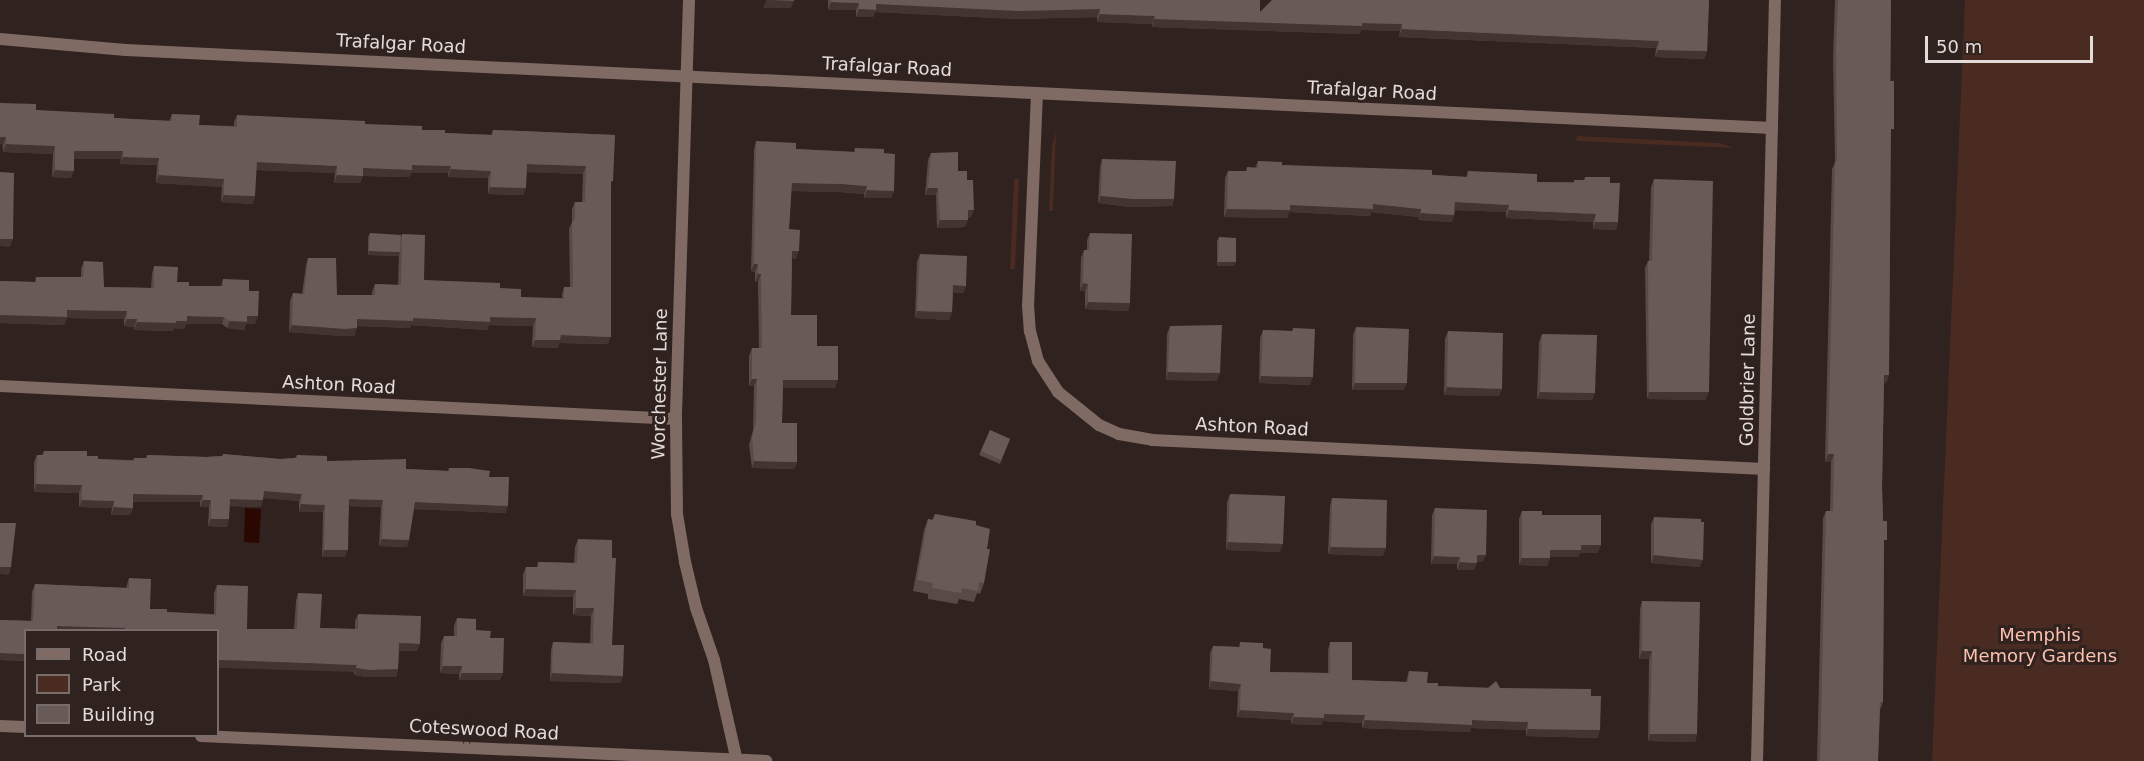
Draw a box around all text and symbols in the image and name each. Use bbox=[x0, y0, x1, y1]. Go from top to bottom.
scale bar bbox=[1928, 24, 2096, 62]
street label: Trafalgar Road bbox=[336, 30, 466, 58]
text: 50 m bbox=[1936, 36, 1982, 57]
street label: Trafalgar Road bbox=[822, 53, 952, 81]
street label: Trafalgar Road bbox=[1307, 77, 1437, 105]
street label: Worchester Lane bbox=[648, 308, 672, 460]
street label: Goldbrier Lane bbox=[1736, 313, 1760, 447]
street label: Ashton Road bbox=[282, 371, 396, 399]
street label: Ashton Road bbox=[1195, 413, 1309, 441]
park label: Memphis Memory Gardens bbox=[1963, 625, 2117, 668]
legend bbox=[24, 629, 219, 737]
text: Road bbox=[82, 644, 127, 665]
text: Park bbox=[82, 674, 121, 695]
text: Building bbox=[82, 704, 155, 725]
street label: Coteswood Road bbox=[408, 715, 560, 745]

